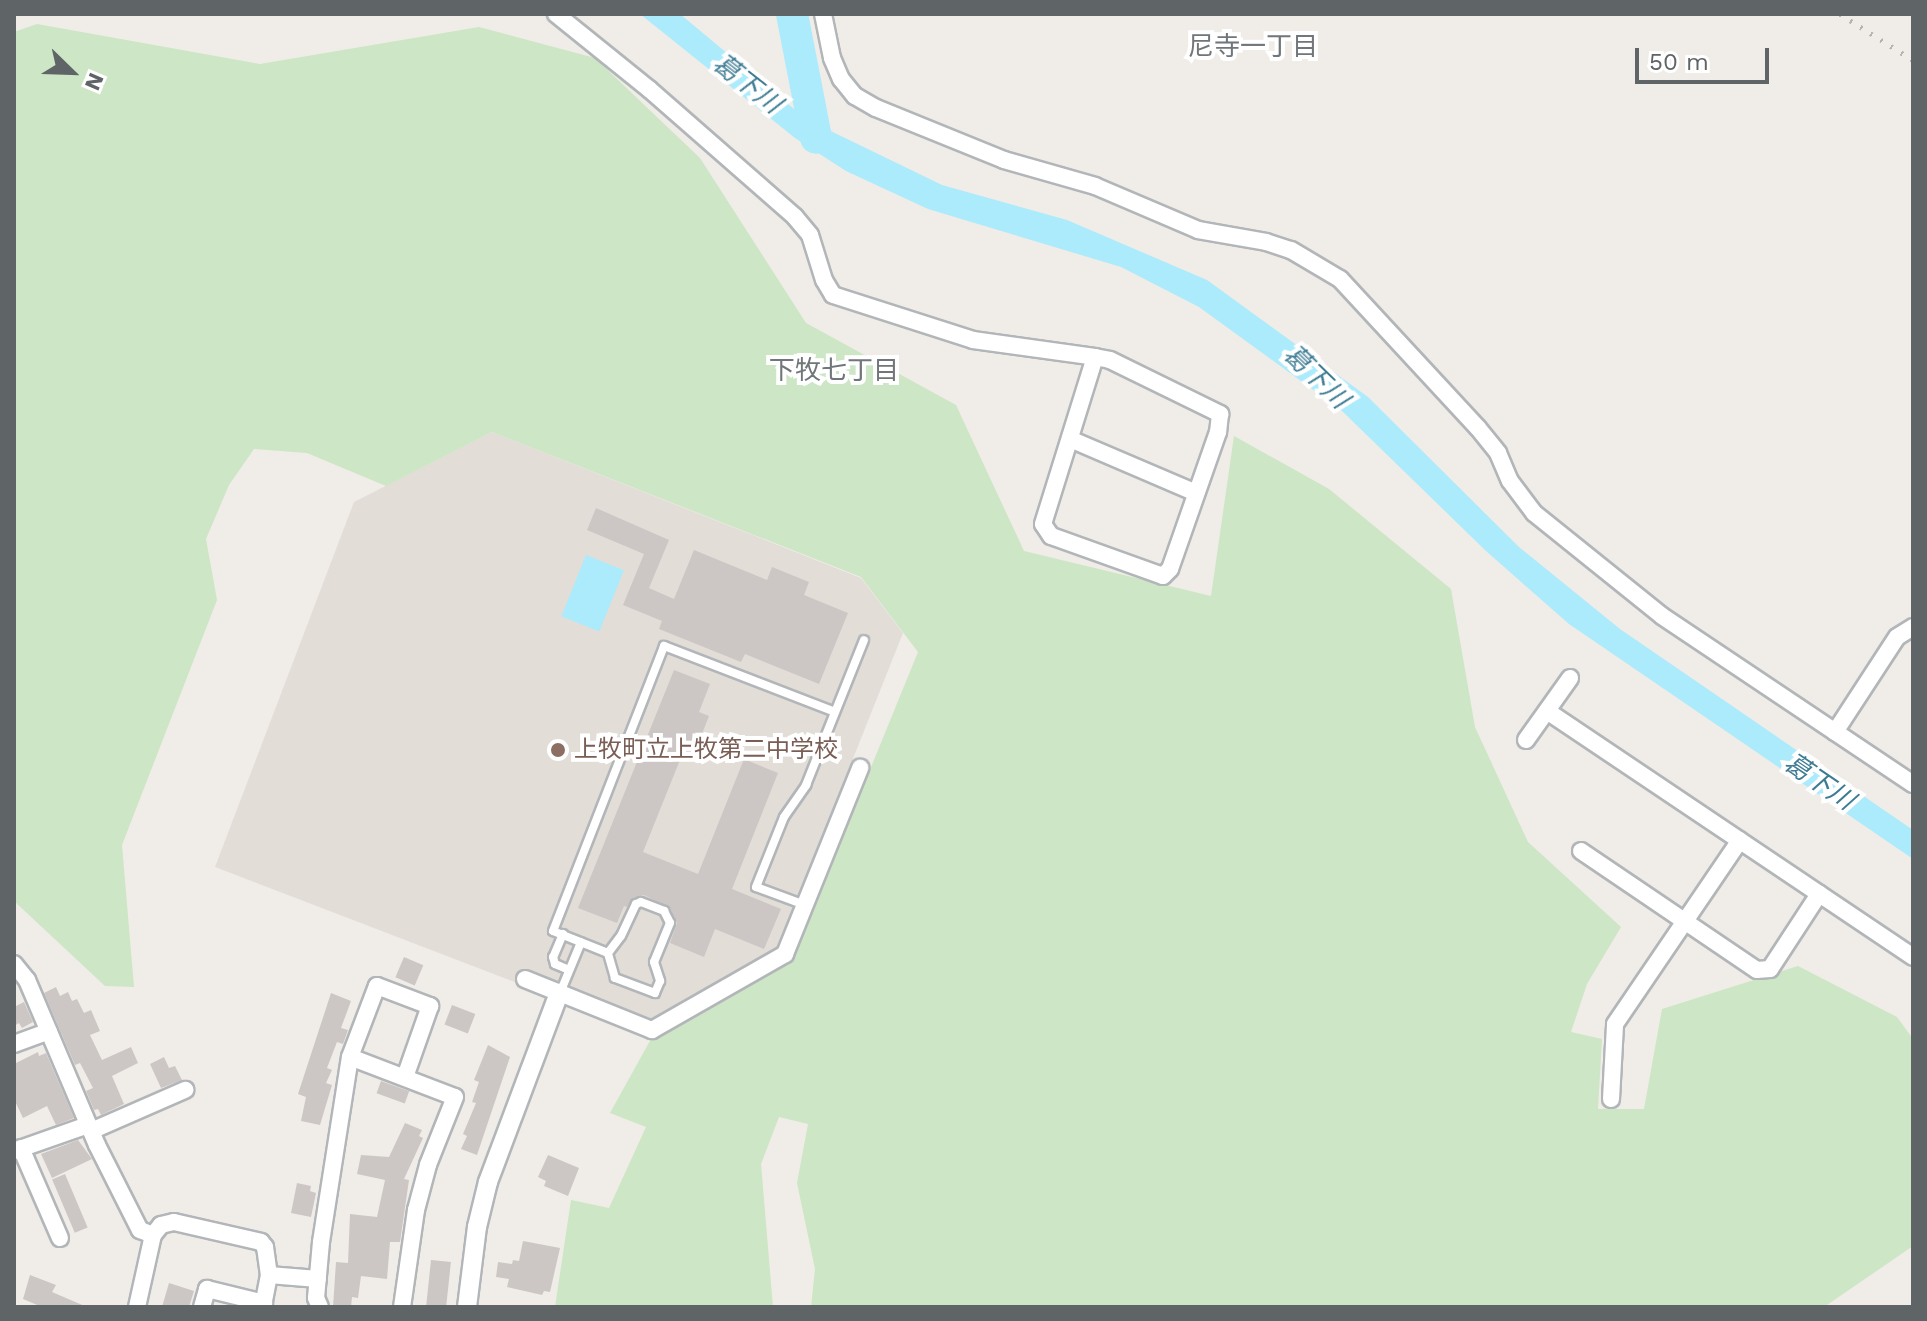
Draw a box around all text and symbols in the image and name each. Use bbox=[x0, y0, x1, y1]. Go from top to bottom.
district label: 尼寺一丁目 bbox=[1188, 31, 1318, 63]
north arrow bbox=[32, 32, 112, 112]
scale bar bbox=[1639, 32, 1773, 82]
water label: 葛下川 bbox=[707, 48, 787, 120]
text: 50 m bbox=[1649, 48, 1709, 76]
text: N bbox=[80, 69, 109, 94]
water label: 葛下川 bbox=[1277, 339, 1355, 415]
district label: 下牧七丁目 bbox=[769, 355, 899, 387]
place label: 上牧町立上牧第二中学校 bbox=[574, 736, 838, 764]
marker: 上牧町立上牧第二中学校 bbox=[549, 741, 567, 759]
water label: 葛下川 bbox=[1778, 747, 1860, 817]

